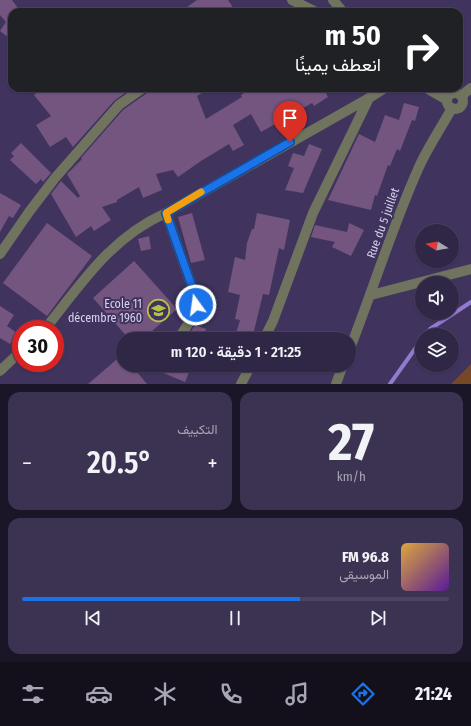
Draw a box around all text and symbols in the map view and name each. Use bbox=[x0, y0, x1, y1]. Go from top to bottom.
text: 50 m bbox=[325, 19, 381, 52]
icon: right bbox=[395, 24, 447, 76]
text: انعطف يمينًا bbox=[295, 54, 381, 76]
pin bbox=[273, 101, 307, 142]
icon: arrive bbox=[279, 107, 301, 129]
street label: Rue du 5 juillet bbox=[364, 186, 402, 260]
north arrow bbox=[415, 224, 459, 268]
map controls bbox=[415, 224, 459, 372]
button: sound bbox=[415, 276, 459, 320]
position arrow bbox=[175, 284, 217, 326]
place label: Ecole 11 décembre 1960 bbox=[68, 297, 142, 325]
school or university icon: Ecole 11 décembre 1960 bbox=[145, 298, 171, 324]
speed limit sign: 30 bbox=[12, 320, 64, 372]
button: layers bbox=[415, 328, 459, 372]
text: 21:25 · 1 دقيقة · 120 m bbox=[171, 343, 301, 361]
text: 27 bbox=[328, 411, 374, 474]
text: التكييف bbox=[177, 422, 218, 437]
text: 20.5° bbox=[87, 445, 152, 481]
text: − bbox=[22, 450, 32, 477]
text: + bbox=[207, 450, 218, 477]
text: km/h bbox=[337, 469, 366, 484]
text: 96.8 FM bbox=[342, 548, 389, 566]
text: الموسيقى bbox=[339, 567, 389, 582]
icon: previous bbox=[82, 607, 104, 629]
icon: pause bbox=[224, 607, 246, 629]
icon: next bbox=[367, 607, 389, 629]
icon: filters bbox=[19, 680, 47, 708]
icon: car bbox=[85, 680, 113, 708]
icon: climate bbox=[151, 680, 179, 708]
icon: phone bbox=[217, 680, 245, 708]
icon: music bbox=[283, 680, 311, 708]
icon: directions bbox=[349, 680, 377, 708]
text: 21:24 bbox=[415, 683, 452, 705]

